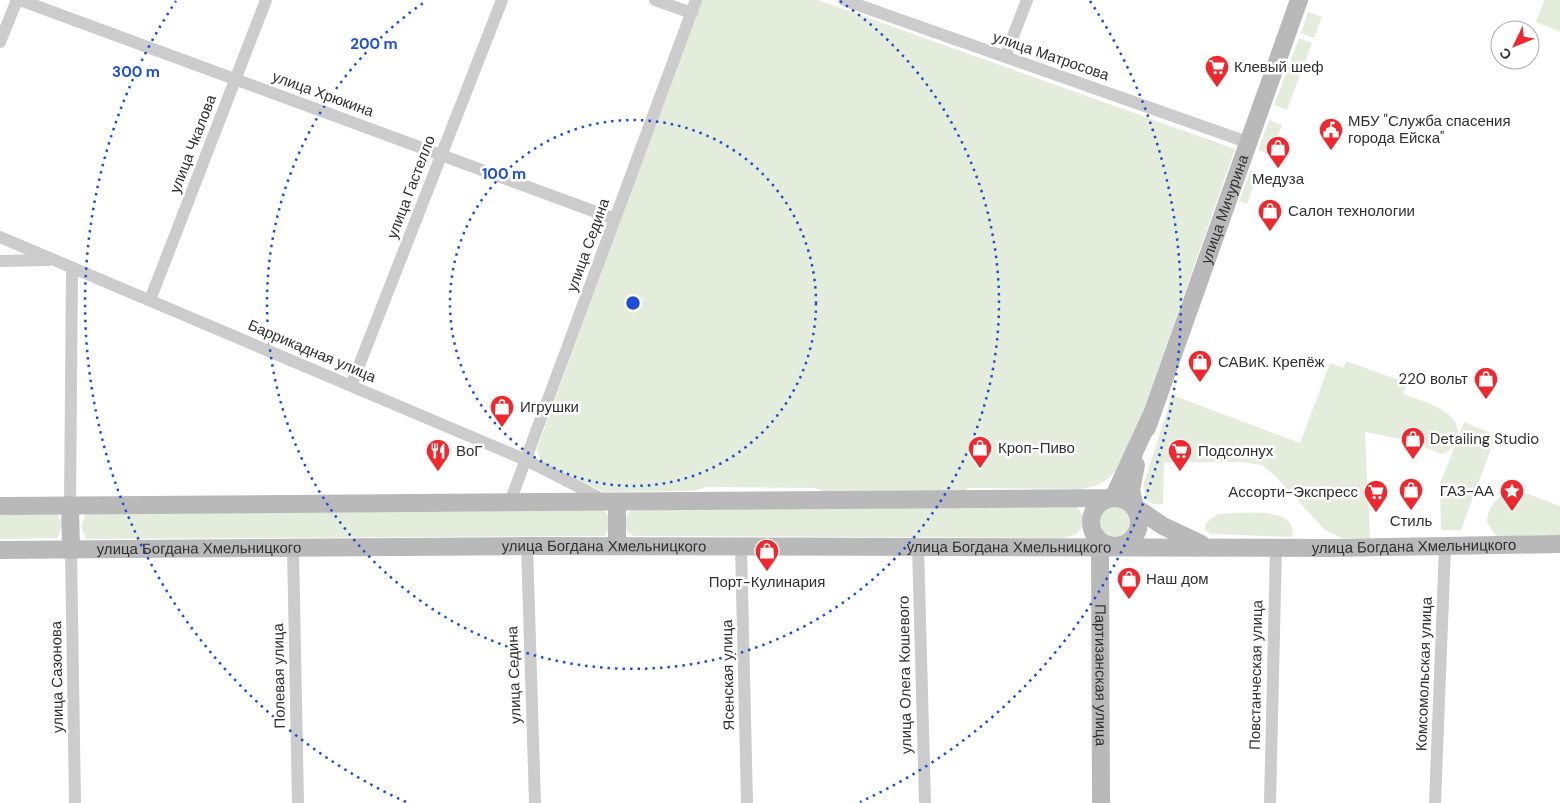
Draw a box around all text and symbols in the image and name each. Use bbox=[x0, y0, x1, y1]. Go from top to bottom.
north arrow bbox=[1490, 20, 1540, 70]
street label: улица Матросова bbox=[990, 27, 1112, 85]
text: 200 m bbox=[350, 34, 398, 54]
text: С bbox=[1495, 44, 1516, 64]
supermarket icon: Клевый шеф bbox=[1204, 54, 1230, 88]
place label: Клевый шеф bbox=[1234, 57, 1324, 77]
text: 300 m bbox=[112, 62, 160, 82]
street label: улица Хрюкина bbox=[270, 66, 377, 122]
street label: улица Чкалова bbox=[165, 91, 221, 196]
place label: МБУ "Служба спасения города Ейска" bbox=[1348, 111, 1511, 148]
public building icon: МБУ "Служба спасения города Ейска" bbox=[1318, 117, 1344, 151]
street label: улица Гастелло bbox=[382, 133, 440, 241]
shop icon: Медуза bbox=[1265, 135, 1291, 169]
street label: улица Мичурина bbox=[1196, 151, 1253, 267]
text: 100 m bbox=[482, 164, 526, 184]
place label: Медуза bbox=[1252, 169, 1305, 189]
street label: улица Седина bbox=[562, 195, 614, 294]
shop icon: Салон технологии bbox=[1257, 198, 1283, 232]
place label: Салон технологии bbox=[1288, 201, 1415, 221]
centre of rings bbox=[624, 294, 642, 312]
street label: Баррикадная улица bbox=[245, 315, 380, 387]
shop icon: САВиК. Крепёж bbox=[1187, 349, 1213, 383]
place label: САВиК. Крепёж bbox=[1218, 352, 1325, 372]
shop icon: 220 вольт bbox=[1473, 366, 1499, 400]
place label: 220 вольт bbox=[1399, 369, 1468, 389]
shop icon: Игрушки bbox=[489, 394, 515, 428]
place label: Игрушки bbox=[520, 397, 579, 417]
shop icon: Detailing Studio bbox=[1400, 426, 1426, 460]
place label: Detailing Studio bbox=[1430, 429, 1539, 449]
shop icon: Кроп-Пиво bbox=[967, 435, 993, 469]
restaurant icon: ВоГ bbox=[425, 438, 451, 472]
place label: Кроп-Пиво bbox=[998, 438, 1075, 458]
supermarket icon: Подсолнух bbox=[1167, 438, 1193, 472]
place label: ВоГ bbox=[456, 441, 482, 461]
place label: Подсолнух bbox=[1198, 441, 1274, 461]
shop icon: Стиль bbox=[1398, 477, 1424, 511]
place icon: ГАЗ-АА bbox=[1499, 478, 1525, 512]
supermarket icon: Ассорти-Экспресс bbox=[1363, 479, 1389, 513]
place label: ГАЗ-АА bbox=[1440, 481, 1494, 501]
place label: Ассорти-Экспресс bbox=[1228, 482, 1358, 502]
place label: Стиль bbox=[1390, 511, 1433, 531]
street label: улица Богдана Хмельницкого bbox=[1312, 535, 1516, 558]
street label: улица Богдана Хмельницкого bbox=[502, 536, 706, 556]
street label: улица Богдана Хмельницкого bbox=[907, 537, 1111, 557]
street label: улица Богдана Хмельницкого bbox=[97, 538, 301, 559]
shop icon: Порт-Кулинария bbox=[754, 538, 780, 572]
shop icon: Наш дом bbox=[1116, 566, 1142, 600]
place label: Наш дом bbox=[1146, 569, 1209, 589]
place label: Порт-Кулинария bbox=[709, 572, 825, 592]
street label: улица Олега Кошевого bbox=[894, 596, 916, 754]
street label: Комсомольская улица bbox=[1411, 596, 1437, 751]
street label: Повстанческая улица bbox=[1245, 599, 1267, 750]
street label: Партизанская улица bbox=[1090, 604, 1111, 747]
street label: Ясенская улица bbox=[717, 619, 739, 731]
street label: улица Сазонова bbox=[46, 620, 68, 733]
street label: Полевая улица bbox=[268, 622, 290, 729]
street label: улица Седина bbox=[502, 625, 526, 724]

